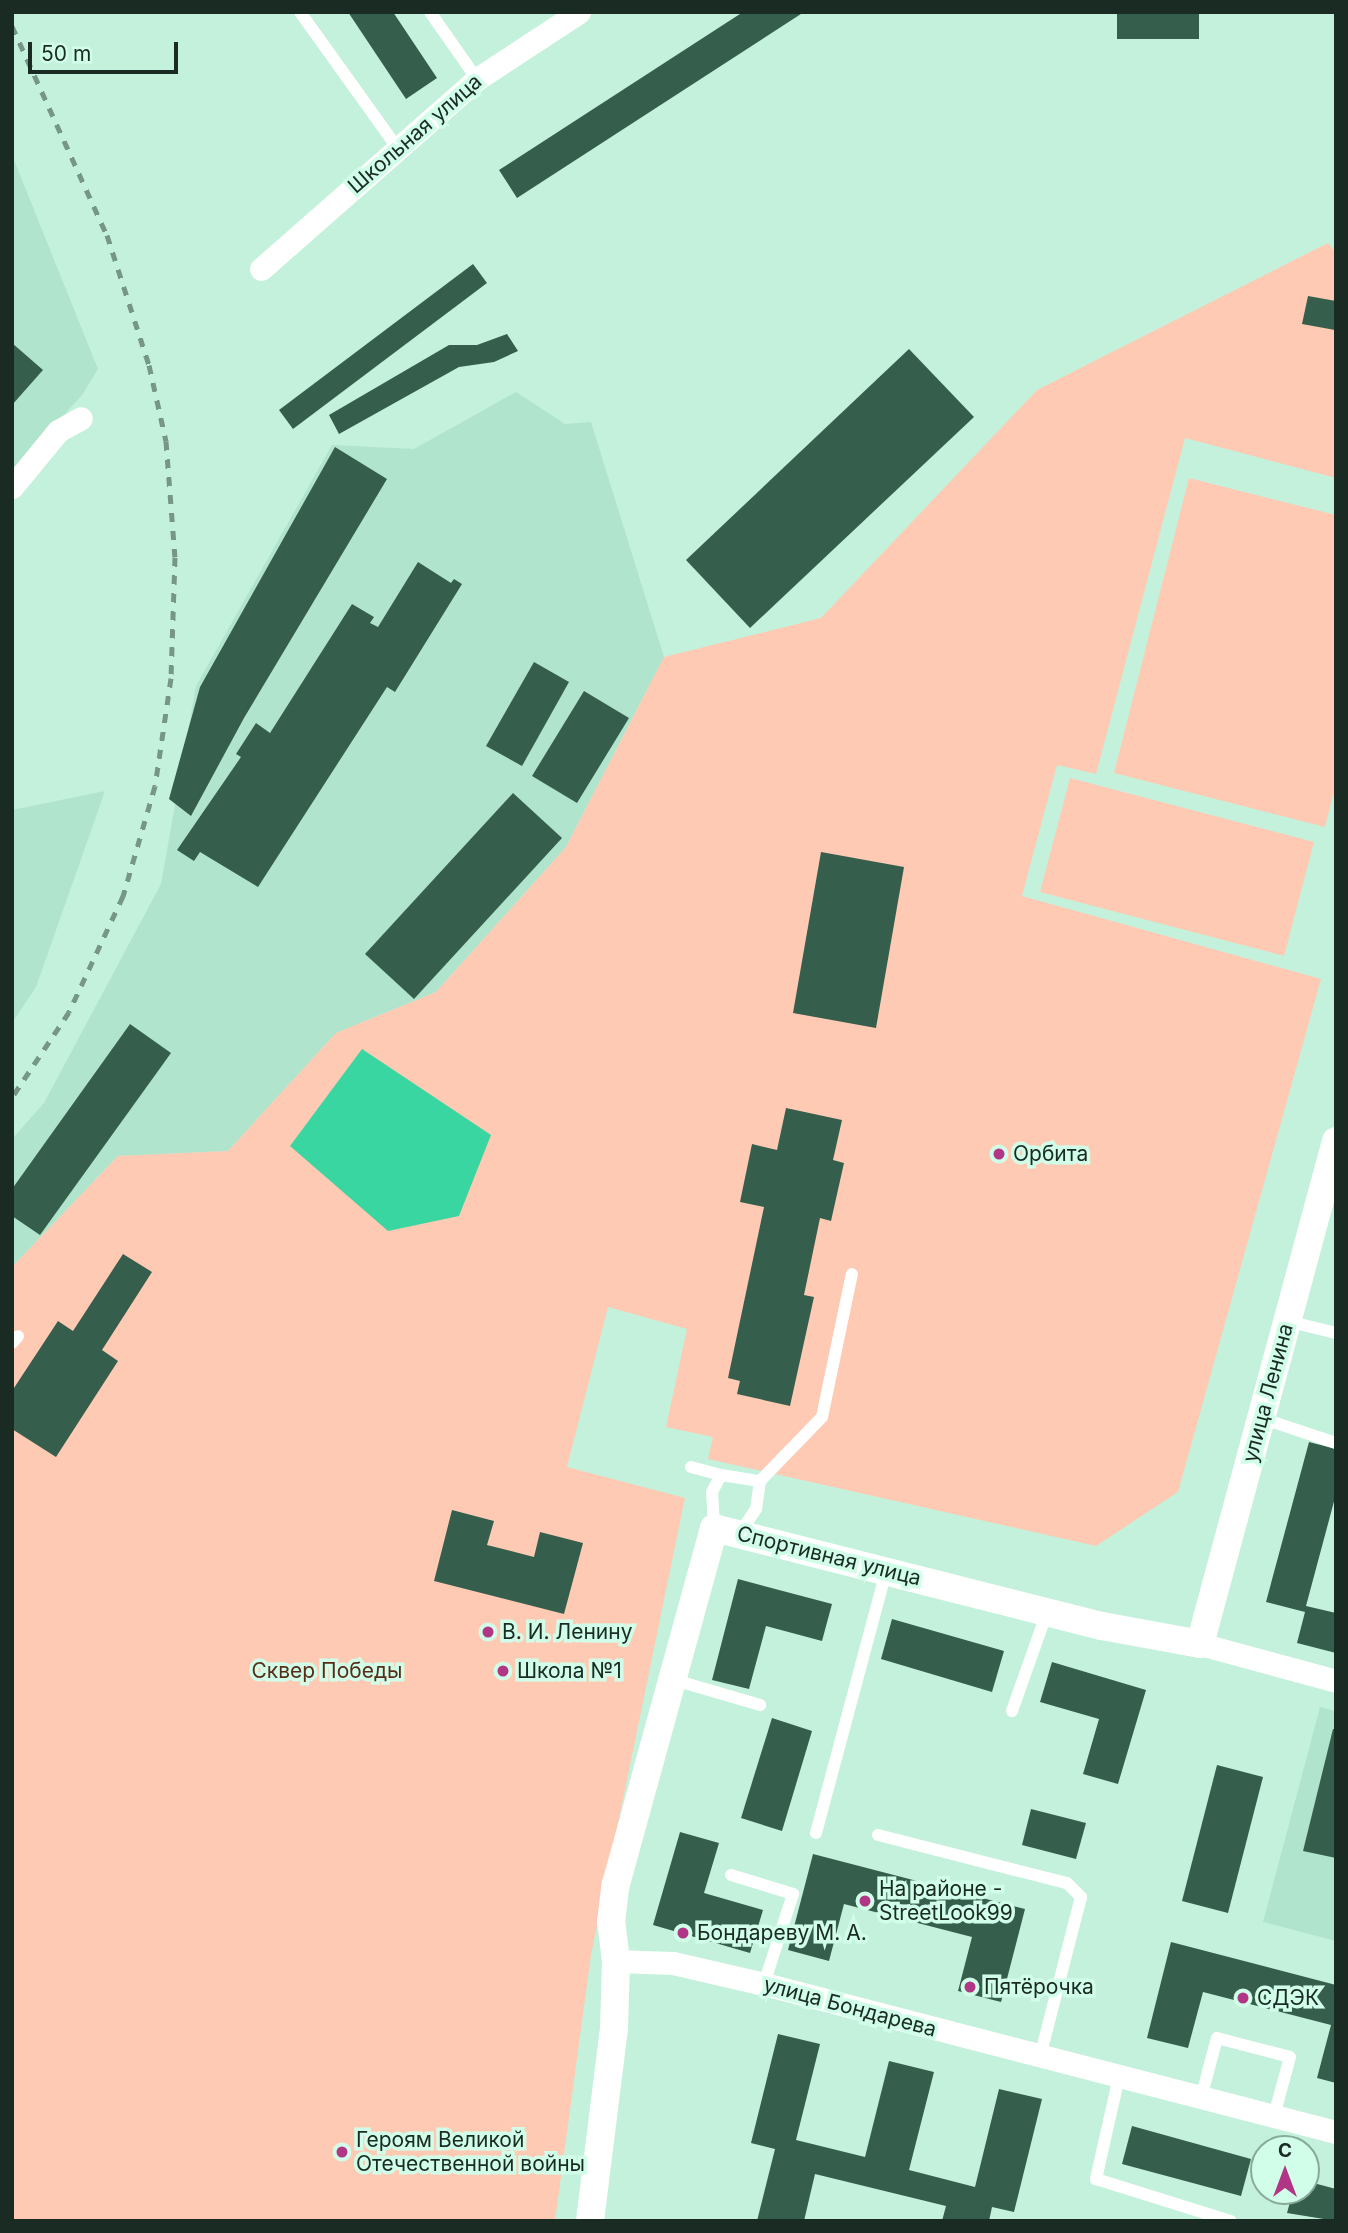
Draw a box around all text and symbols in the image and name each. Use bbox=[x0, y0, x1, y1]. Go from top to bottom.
scale bar bbox=[32, 28, 182, 72]
text: 50 m bbox=[41, 41, 91, 66]
street label: Школьная улица bbox=[343, 69, 487, 199]
place label: Орбита bbox=[1013, 1141, 1088, 1167]
marker: Орбита bbox=[991, 1146, 1007, 1162]
street label: улица Ленина bbox=[1237, 1321, 1299, 1465]
street label: Спортивная улица bbox=[734, 1521, 924, 1591]
place label: В. И. Ленину bbox=[502, 1619, 632, 1645]
marker: В. И. Ленину bbox=[480, 1624, 496, 1640]
park label: Сквер Победы bbox=[251, 1658, 403, 1684]
place label: Школа №1 bbox=[517, 1658, 622, 1684]
marker: Школа №1 bbox=[495, 1663, 511, 1679]
place label: На районе - StreetLook99 bbox=[879, 1876, 1013, 1926]
marker: На районе - StreetLook99 bbox=[857, 1893, 873, 1909]
place label: Бондареву М. А. bbox=[697, 1920, 867, 1946]
marker: Бондареву М. А. bbox=[675, 1925, 691, 1941]
street label: улица Бондарева bbox=[761, 1972, 939, 2042]
place label: Пятёрочка bbox=[984, 1974, 1094, 2000]
marker: Пятёрочка bbox=[962, 1979, 978, 1995]
place label: СДЭК bbox=[1257, 1985, 1319, 2011]
marker: СДЭК bbox=[1235, 1990, 1251, 2006]
place label: Героям Великой Отечественной войны bbox=[356, 2127, 585, 2177]
north arrow bbox=[1250, 2135, 1320, 2205]
text: С bbox=[1278, 2139, 1292, 2162]
marker: Героям Великой Отечественной войны bbox=[334, 2144, 350, 2160]

